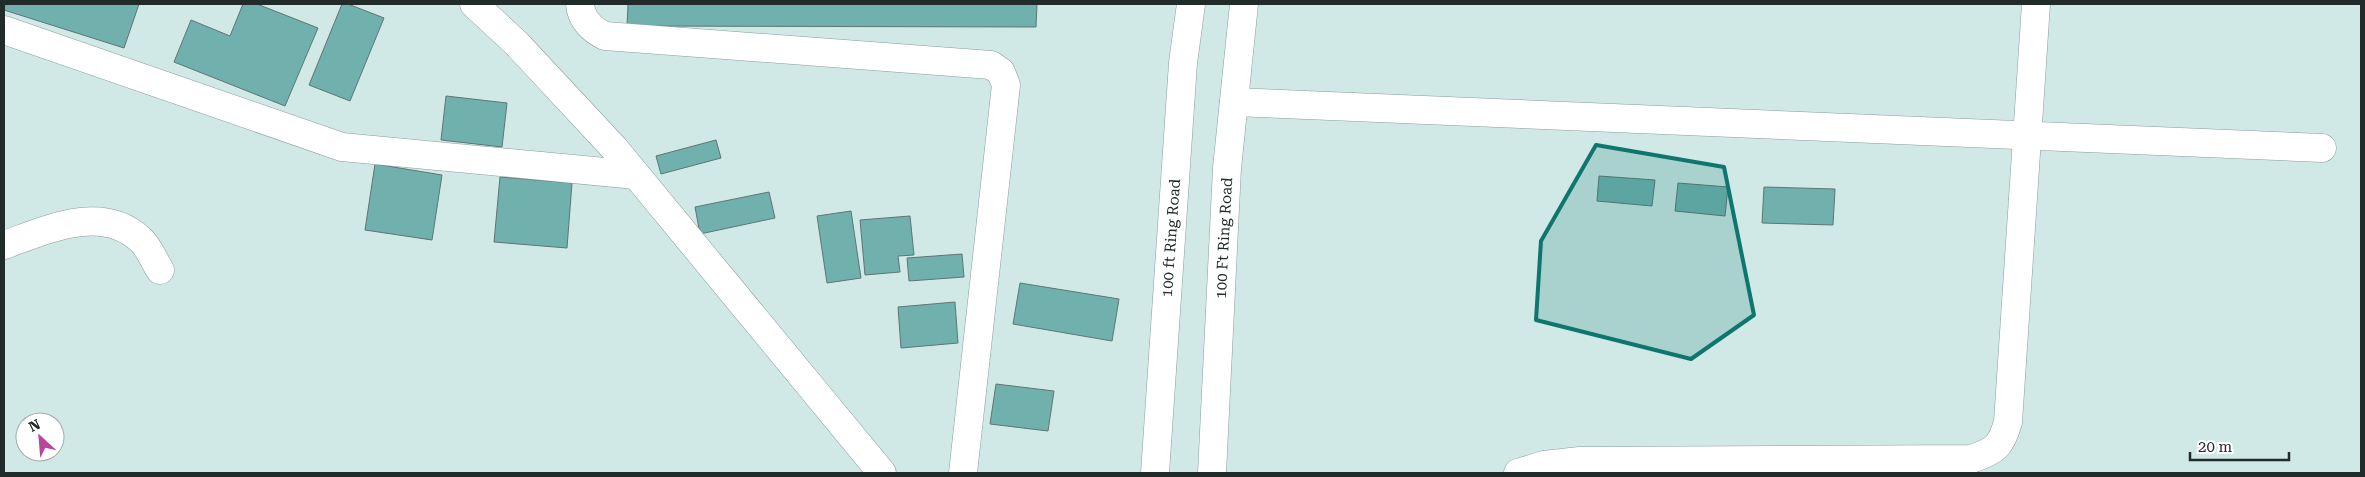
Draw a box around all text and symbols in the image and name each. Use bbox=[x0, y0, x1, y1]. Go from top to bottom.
street label: 100 Ft Ring Road bbox=[1212, 177, 1236, 299]
street label: 100 ft Ring Road bbox=[1158, 178, 1184, 298]
north arrow bbox=[15, 412, 65, 462]
text: N bbox=[26, 416, 43, 435]
scale bar bbox=[2190, 430, 2289, 462]
text: 20 m bbox=[2198, 438, 2233, 456]

